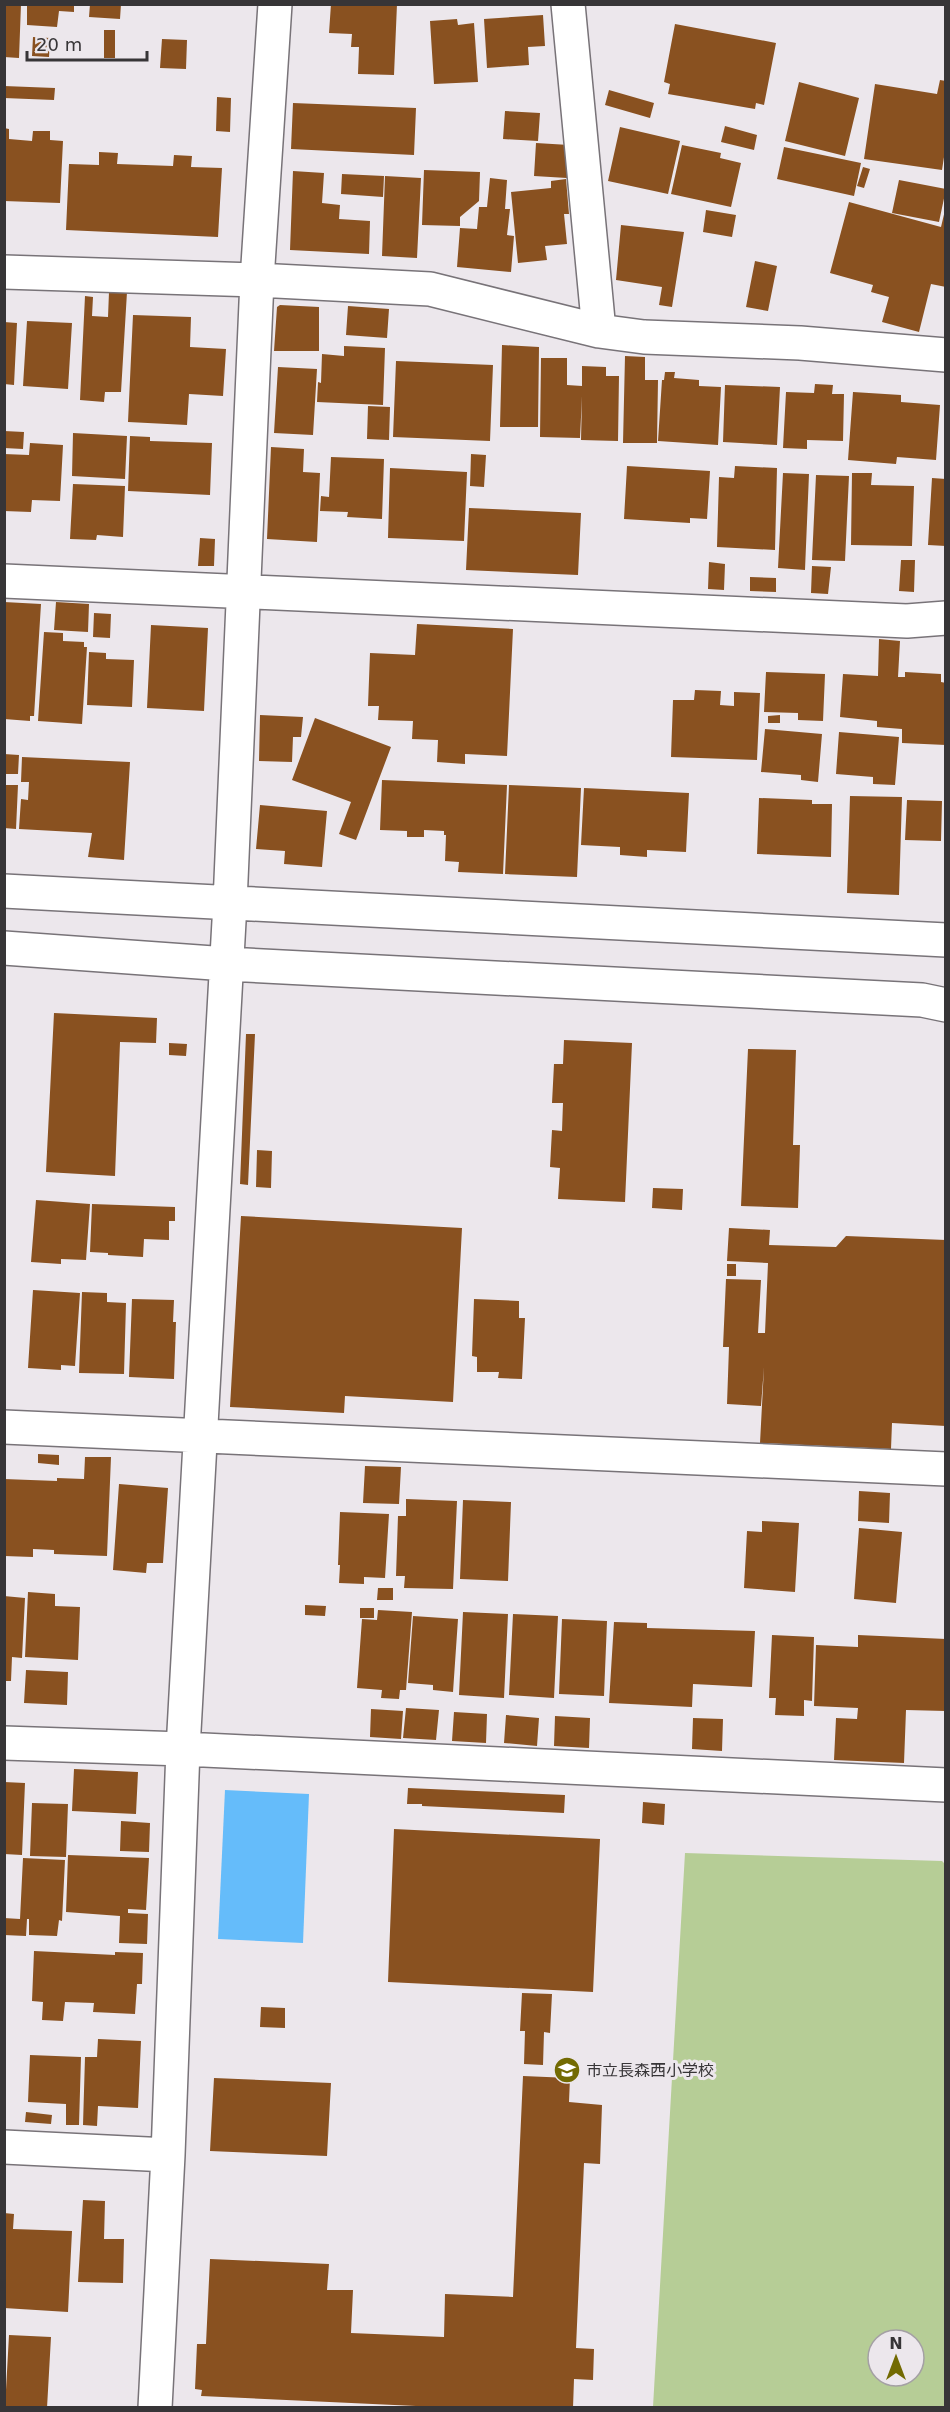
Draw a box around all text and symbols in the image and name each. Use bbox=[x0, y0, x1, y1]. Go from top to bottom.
scale bar bbox=[27, 24, 147, 62]
text: 20 m bbox=[36, 34, 82, 55]
school or university icon: 市立長森西小学校 bbox=[552, 2055, 582, 2085]
place label: 市立長森西小学校 bbox=[586, 2061, 714, 2080]
north arrow bbox=[866, 2328, 926, 2388]
text: N bbox=[889, 2334, 903, 2353]

